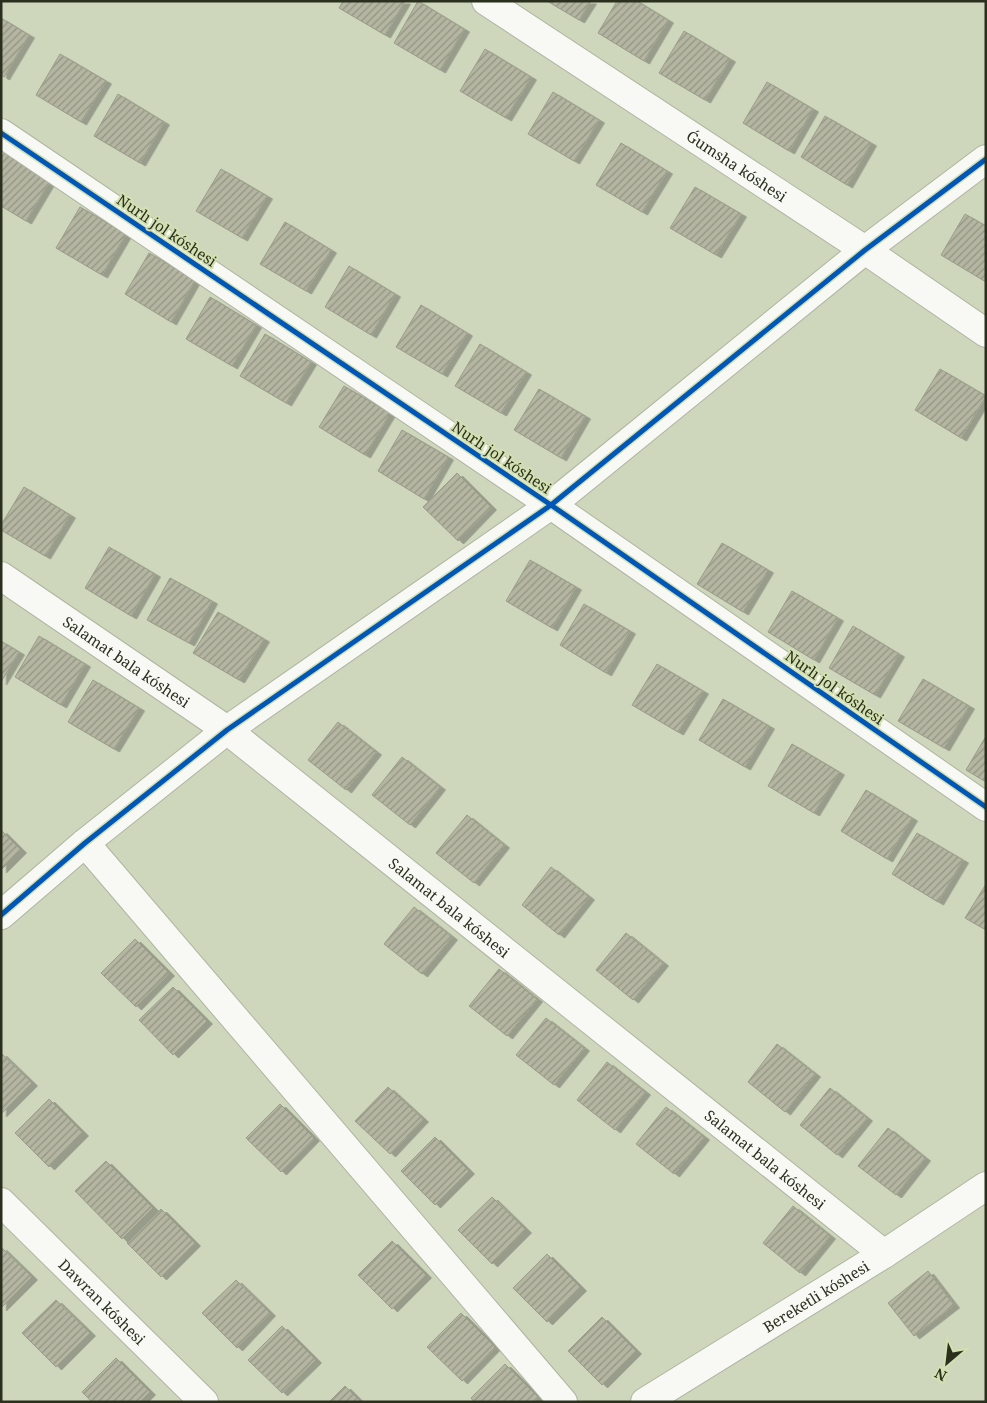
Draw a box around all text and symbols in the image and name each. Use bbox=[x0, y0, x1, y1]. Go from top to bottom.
street label: Ǵumsha kóshesi bbox=[683, 125, 791, 206]
street label: Nurlı jol kóshesi bbox=[113, 189, 221, 271]
street label: Nurlı jol kóshesi bbox=[448, 416, 556, 498]
street label: Salamat bala kóshesi bbox=[59, 611, 194, 712]
street label: Nurlı jol kóshesi bbox=[782, 646, 888, 729]
street label: Salamat bala kóshesi bbox=[385, 853, 514, 962]
street label: Salamat bala kóshesi bbox=[701, 1105, 830, 1214]
street label: Dawran kóshesi bbox=[54, 1254, 150, 1349]
street label: Bereketli kóshesi bbox=[759, 1256, 873, 1337]
north arrow bbox=[922, 1338, 972, 1388]
text: N bbox=[931, 1364, 950, 1386]

